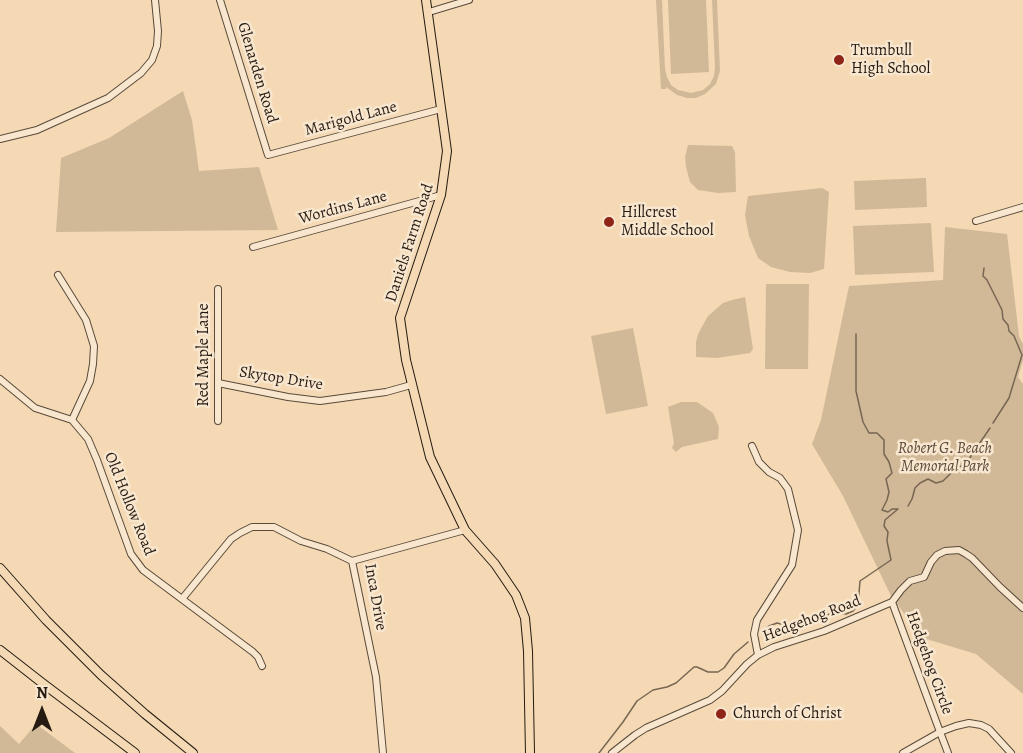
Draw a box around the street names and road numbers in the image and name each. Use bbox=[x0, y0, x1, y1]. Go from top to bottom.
street label: Glenarden Road bbox=[233, 20, 281, 126]
street label: Marigold Lane bbox=[303, 97, 399, 141]
street label: Daniels Farm Road bbox=[382, 181, 438, 305]
street label: Wordins Lane bbox=[297, 187, 389, 229]
street label: Red Maple Lane bbox=[194, 303, 214, 407]
street label: Skytop Drive bbox=[238, 363, 324, 395]
street label: Old Hollow Road bbox=[100, 450, 158, 558]
street label: Inca Drive bbox=[360, 562, 390, 632]
street label: Hedgehog Road bbox=[760, 591, 864, 647]
street label: Hedgehog Circle bbox=[901, 609, 957, 717]

